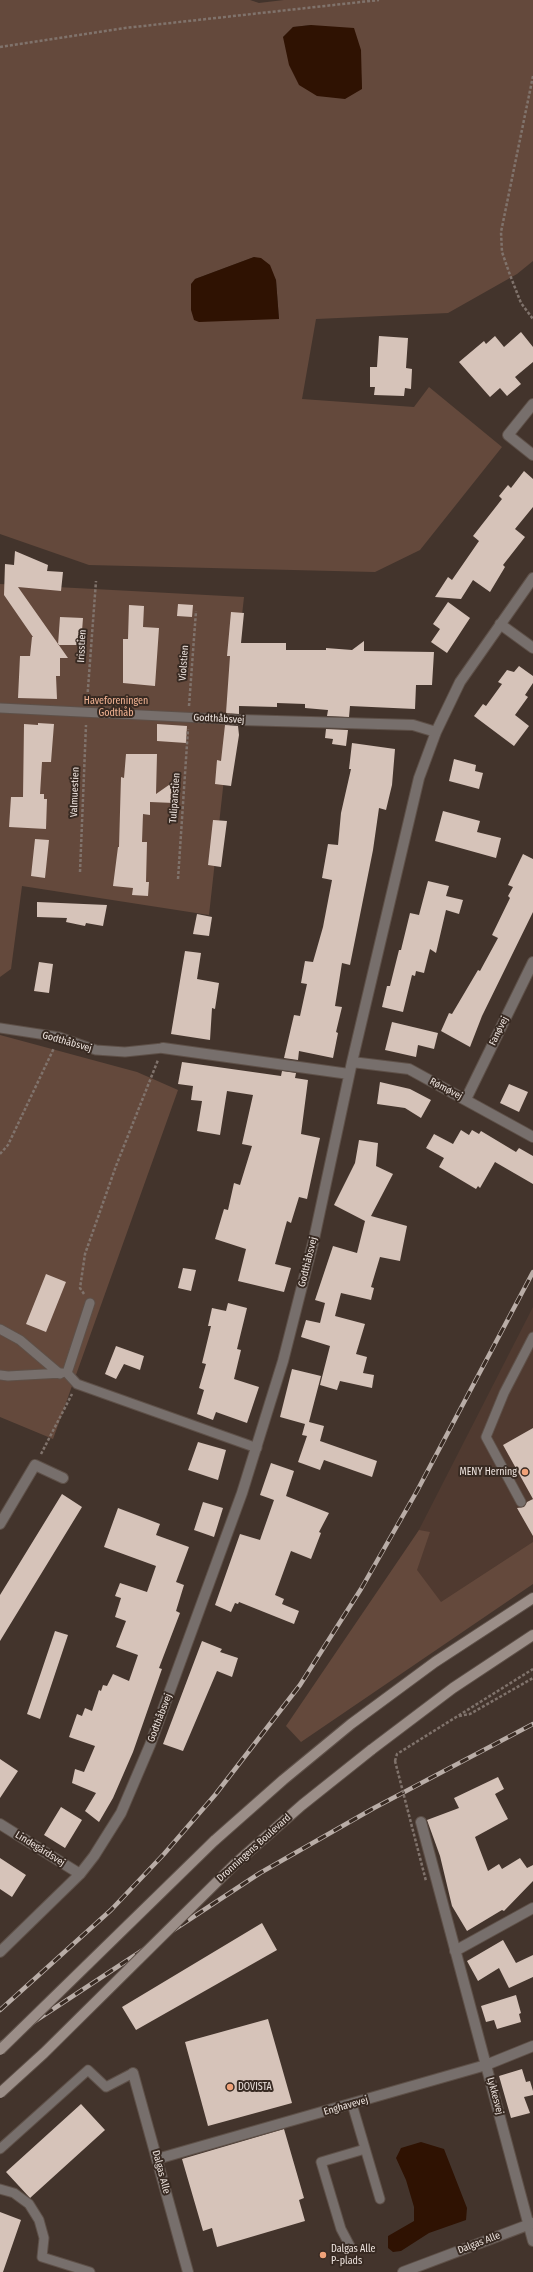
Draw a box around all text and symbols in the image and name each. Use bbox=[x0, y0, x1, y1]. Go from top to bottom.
street label: Irisstien bbox=[75, 629, 89, 663]
street label: Violstien bbox=[177, 645, 191, 681]
park label: Haveforeningen Godthåb bbox=[84, 695, 148, 718]
street label: Godthåbsvej bbox=[193, 712, 245, 726]
street label: Valmuestien bbox=[68, 767, 82, 817]
street label: Tulipanstien bbox=[167, 772, 183, 824]
street label: Fanøvej bbox=[487, 1014, 511, 1048]
street label: Godthåbsvej bbox=[41, 1029, 93, 1055]
street label: Rømøvej bbox=[428, 1075, 464, 1103]
street label: Godthåbsvej bbox=[296, 1236, 320, 1288]
place label: MENY Herning bbox=[460, 1466, 517, 1478]
marker: MENY Herning bbox=[520, 1467, 530, 1477]
street label: Godthåbsvej bbox=[145, 1692, 175, 1744]
street label: Dronningens Boulevard bbox=[215, 1812, 293, 1884]
street label: Lindegårdsvej bbox=[13, 1829, 67, 1869]
street label: Lykkesvej bbox=[484, 2076, 506, 2116]
place label: DOVISTA bbox=[238, 2081, 272, 2093]
marker: DOVISTA bbox=[225, 2082, 235, 2092]
street label: Enghavevej bbox=[322, 2094, 370, 2118]
street label: Dalgas Alle bbox=[149, 2149, 173, 2195]
street label: Dalgas Alle bbox=[456, 2229, 502, 2257]
place label: Dalgas Alle P-plads bbox=[331, 2243, 376, 2266]
marker: Dalgas Alle P-plads bbox=[318, 2250, 328, 2260]

